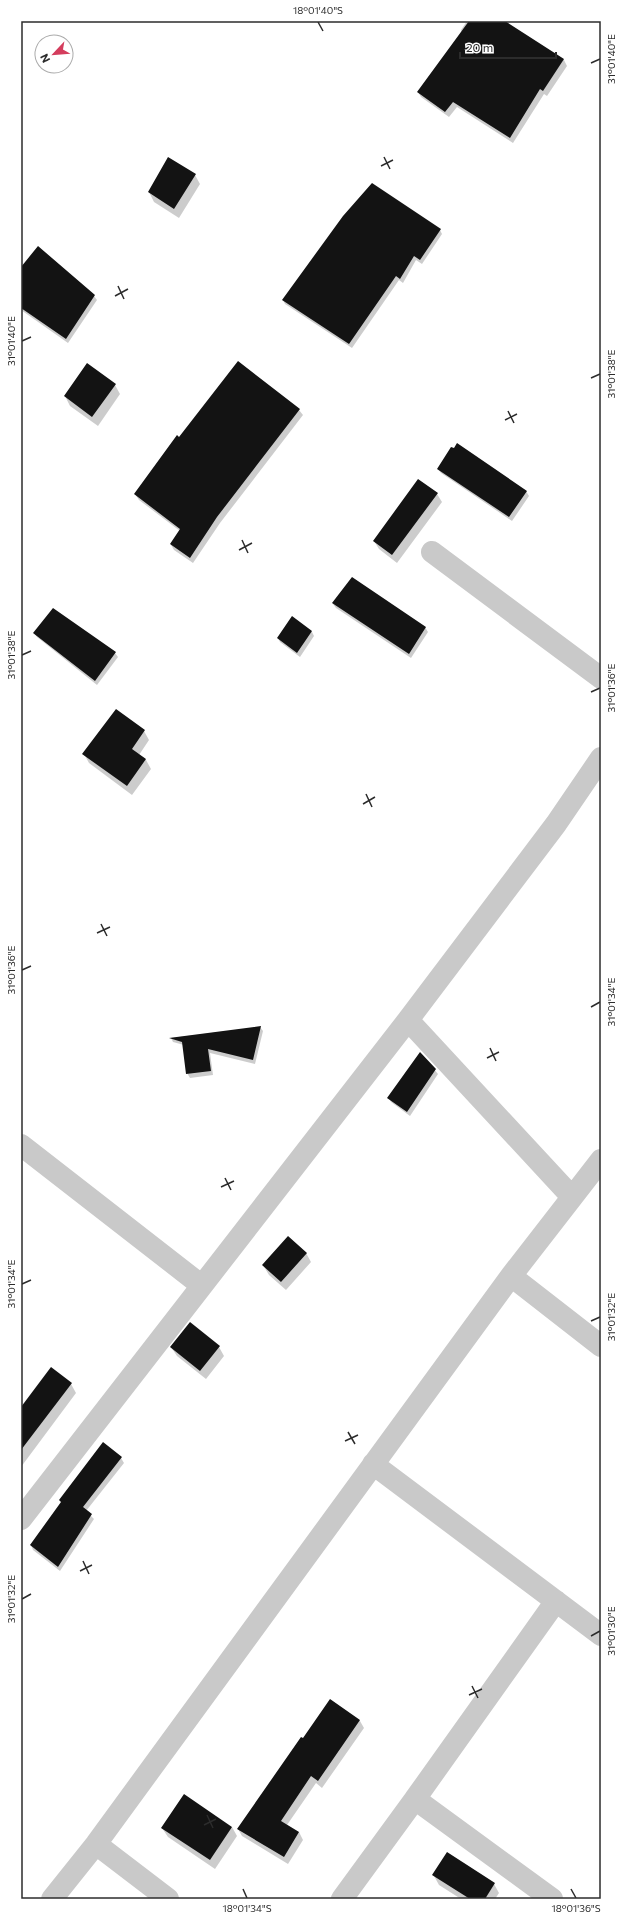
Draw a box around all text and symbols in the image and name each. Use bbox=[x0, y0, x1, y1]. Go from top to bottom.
text: 18°01'40"S bbox=[293, 4, 343, 16]
north arrow bbox=[34, 34, 74, 74]
scale bar bbox=[460, 34, 556, 60]
text: 31°01'40"E bbox=[605, 34, 617, 84]
text: 20 m bbox=[466, 40, 493, 54]
text: N bbox=[37, 52, 52, 65]
text: 31°01'40"E bbox=[5, 316, 17, 366]
text: 31°01'38"E bbox=[605, 349, 617, 399]
text: 31°01'38"E bbox=[5, 630, 17, 680]
text: 31°01'36"E bbox=[605, 663, 617, 713]
text: 31°01'36"E bbox=[5, 945, 17, 995]
text: 31°01'34"E bbox=[605, 977, 617, 1026]
text: 31°01'34"E bbox=[5, 1259, 17, 1308]
text: 31°01'32"E bbox=[605, 1293, 617, 1341]
text: 31°01'32"E bbox=[5, 1575, 17, 1623]
text: 31°01'30"E bbox=[605, 1606, 617, 1656]
text: 18°01'34"S bbox=[222, 1902, 272, 1914]
text: 18°01'36"S bbox=[551, 1902, 601, 1914]

